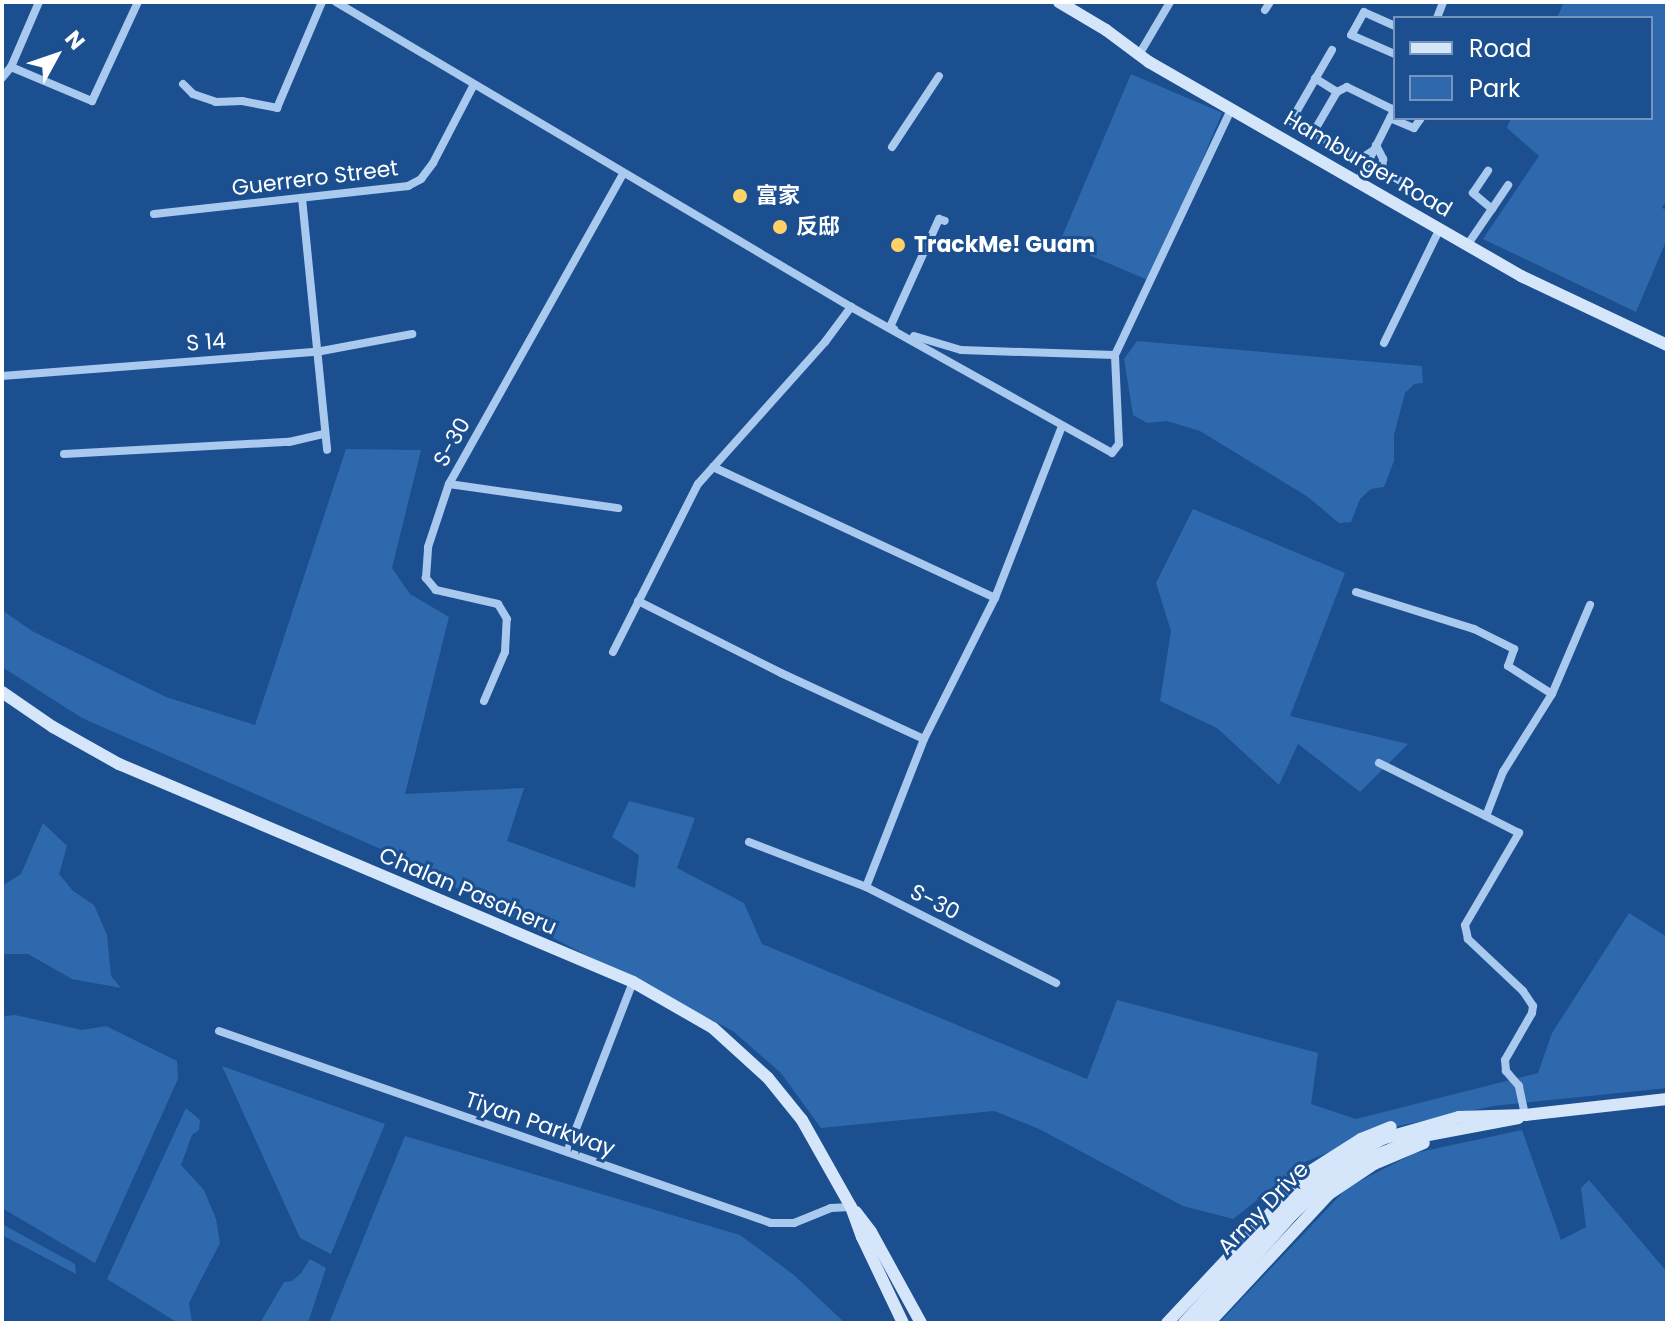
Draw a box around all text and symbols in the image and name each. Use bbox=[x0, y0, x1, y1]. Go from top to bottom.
north arrow bbox=[16, 16, 96, 96]
legend bbox=[1393, 16, 1653, 120]
text: N bbox=[58, 24, 92, 57]
text: Road bbox=[1469, 32, 1531, 65]
text: Park bbox=[1469, 72, 1520, 105]
street label: Hamburger Road bbox=[1279, 105, 1457, 223]
street label: Guerrero Street bbox=[230, 155, 400, 201]
place label: 富家 bbox=[756, 183, 800, 209]
marker: 富家 bbox=[731, 187, 749, 205]
place label: 反邸 bbox=[796, 214, 840, 240]
marker: 反邸 bbox=[771, 218, 789, 236]
place label: TrackMe! Guam bbox=[914, 232, 1095, 258]
marker: TrackMe! Guam bbox=[889, 236, 907, 254]
street label: S 14 bbox=[185, 327, 227, 357]
street label: S-30 bbox=[428, 413, 476, 471]
street label: Chalan Pasaheru bbox=[375, 842, 561, 940]
street label: S-30 bbox=[906, 878, 964, 926]
street label: Tiyan Parkway bbox=[461, 1086, 619, 1162]
street label: Army Drive bbox=[1212, 1156, 1314, 1260]

